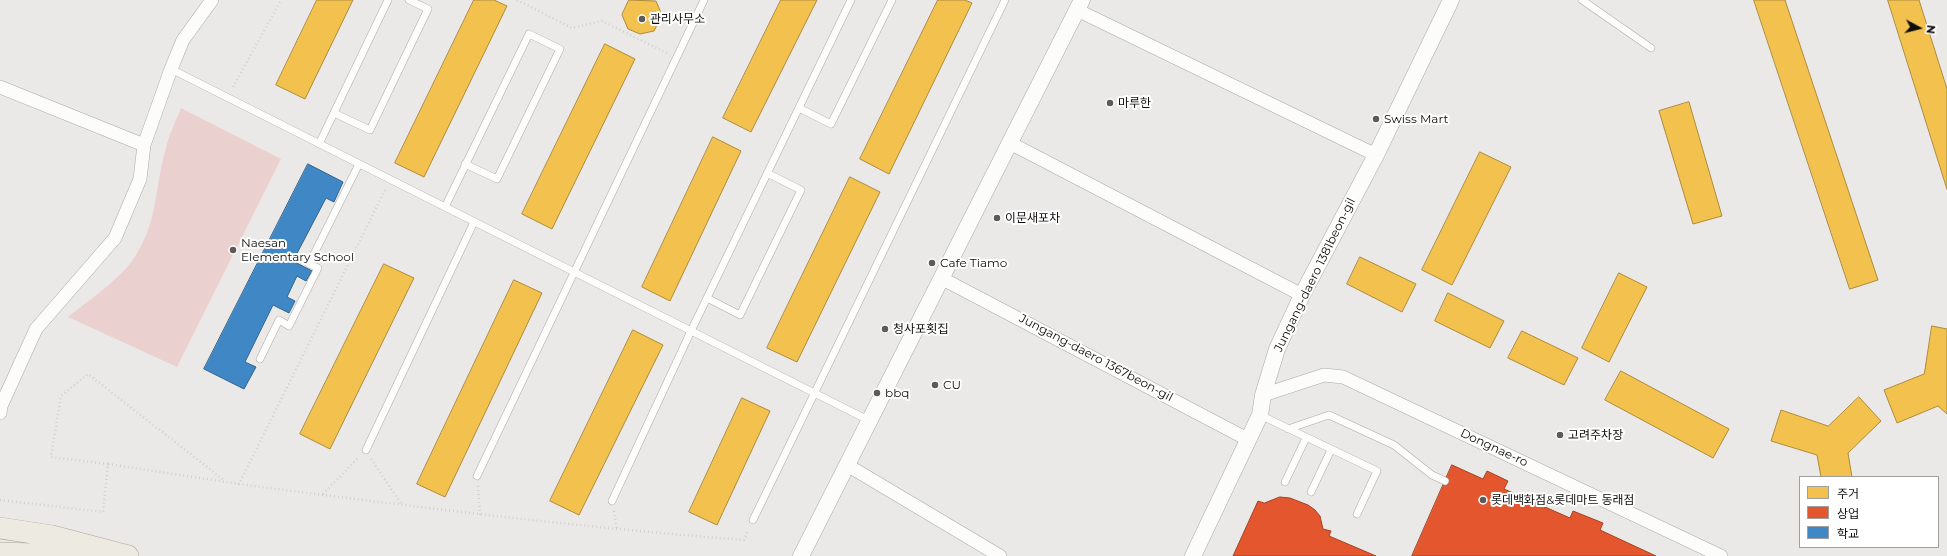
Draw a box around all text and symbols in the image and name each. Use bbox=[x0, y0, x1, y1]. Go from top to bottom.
north arrow bbox=[1899, 8, 1939, 48]
place label: 관리사무소 bbox=[650, 12, 705, 26]
marker: 관리사무소 bbox=[637, 14, 647, 24]
text: N bbox=[1923, 24, 1938, 35]
place label: 마루한 bbox=[1118, 96, 1151, 110]
marker: 마루한 bbox=[1105, 98, 1115, 108]
place label: Swiss Mart bbox=[1384, 112, 1448, 126]
marker: Swiss Mart bbox=[1371, 114, 1381, 124]
street label: Jungang-daero 1381beon-gil bbox=[1271, 196, 1359, 354]
place label: 이문새포차 bbox=[1005, 211, 1060, 225]
marker: 이문새포차 bbox=[992, 213, 1002, 223]
place label: Naesan Elementary School bbox=[241, 236, 354, 264]
marker: Naesan Elementary School bbox=[228, 245, 238, 255]
place label: Cafe Tiamo bbox=[940, 256, 1007, 270]
marker: Cafe Tiamo bbox=[927, 258, 937, 268]
street label: Jungang-daero 1367beon-gil bbox=[1017, 311, 1175, 405]
place label: 청사포횟집 bbox=[893, 322, 948, 336]
marker: 청사포횟집 bbox=[880, 324, 890, 334]
place label: CU bbox=[943, 378, 961, 392]
marker: CU bbox=[930, 380, 940, 390]
place label: bbq bbox=[885, 386, 909, 400]
marker: bbq bbox=[872, 388, 882, 398]
street label: Dongnae-ro bbox=[1458, 426, 1530, 470]
place label: 고려주차장 bbox=[1568, 428, 1623, 442]
marker: 고려주차장 bbox=[1555, 430, 1565, 440]
legend bbox=[1799, 476, 1939, 548]
text: 주거 bbox=[1837, 486, 1859, 501]
place label: 롯데백화점&롯데마트 동래점 bbox=[1491, 493, 1635, 507]
marker: 롯데백화점&롯데마트 동래점 bbox=[1478, 495, 1488, 505]
text: 상업 bbox=[1837, 506, 1859, 521]
text: 학교 bbox=[1837, 526, 1859, 541]

